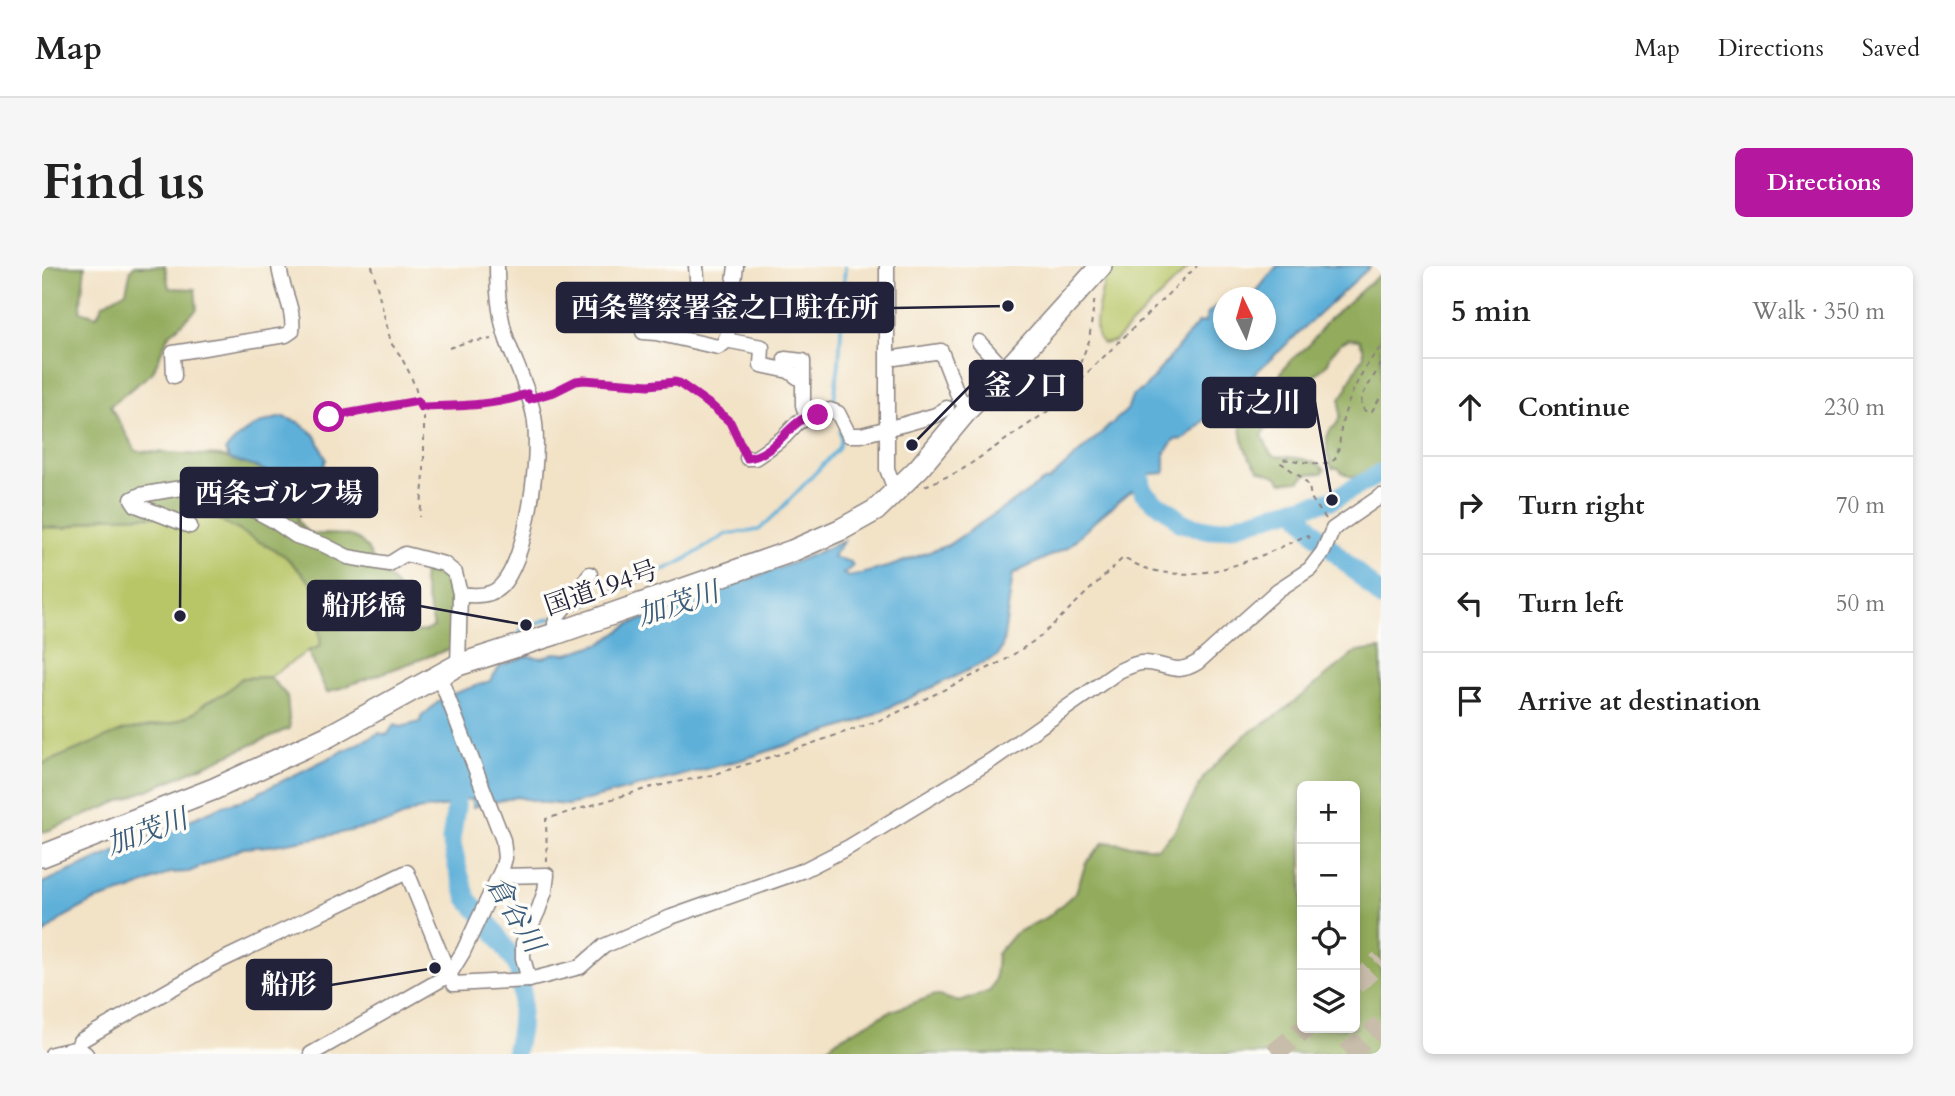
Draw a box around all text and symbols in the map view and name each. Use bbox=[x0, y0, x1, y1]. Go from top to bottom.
text: Map bbox=[35, 26, 102, 71]
text: Map bbox=[1634, 32, 1680, 65]
text: Directions bbox=[1718, 32, 1824, 65]
text: Saved bbox=[1862, 32, 1920, 65]
button: Directions bbox=[1735, 148, 1913, 217]
text: Find us bbox=[42, 149, 205, 216]
callout: 西条警察署釜之口駐在所 bbox=[557, 283, 893, 332]
north arrow bbox=[1213, 287, 1276, 350]
text: 西条警察署釜之口駐在所 bbox=[571, 289, 879, 327]
text: 5 min bbox=[1451, 291, 1531, 332]
text: Walk · 350 m bbox=[1752, 296, 1885, 327]
callout: 釜ノ口 bbox=[970, 361, 1082, 410]
text: 釜ノ口 bbox=[984, 367, 1068, 405]
callout: 市之川 bbox=[1203, 378, 1315, 427]
text: 市之川 bbox=[1217, 384, 1301, 422]
icon: ahead bbox=[1451, 388, 1489, 426]
text: Continue bbox=[1518, 390, 1630, 425]
text: 230 m bbox=[1824, 392, 1885, 423]
route end bbox=[802, 399, 833, 430]
route start bbox=[313, 401, 344, 432]
callout: 西条ゴルフ場 bbox=[181, 468, 377, 517]
text: 西条ゴルフ場 bbox=[195, 475, 363, 513]
icon: right bbox=[1451, 486, 1489, 524]
text: Turn right bbox=[1518, 488, 1645, 523]
text: 70 m bbox=[1836, 490, 1885, 521]
street label: 国道194号 bbox=[540, 552, 662, 624]
water label: 加茂川 bbox=[632, 572, 727, 635]
callout: 船形橋 bbox=[308, 581, 420, 630]
icon: left bbox=[1451, 584, 1489, 622]
text: Turn left bbox=[1518, 586, 1623, 621]
text: 船形橋 bbox=[322, 587, 406, 625]
text: 50 m bbox=[1836, 588, 1885, 619]
icon: arrive bbox=[1451, 682, 1489, 720]
text: Arrive at destination bbox=[1518, 684, 1761, 719]
map controls bbox=[1297, 781, 1360, 1033]
button: + bbox=[1297, 781, 1360, 844]
water label: 加茂川 bbox=[101, 799, 196, 864]
button: − bbox=[1297, 844, 1360, 907]
water label: 倉谷川 bbox=[477, 868, 554, 962]
button: locate bbox=[1297, 907, 1360, 970]
callout: 船形 bbox=[247, 960, 331, 1009]
text: 船形 bbox=[261, 966, 317, 1004]
button: layers bbox=[1297, 970, 1360, 1033]

